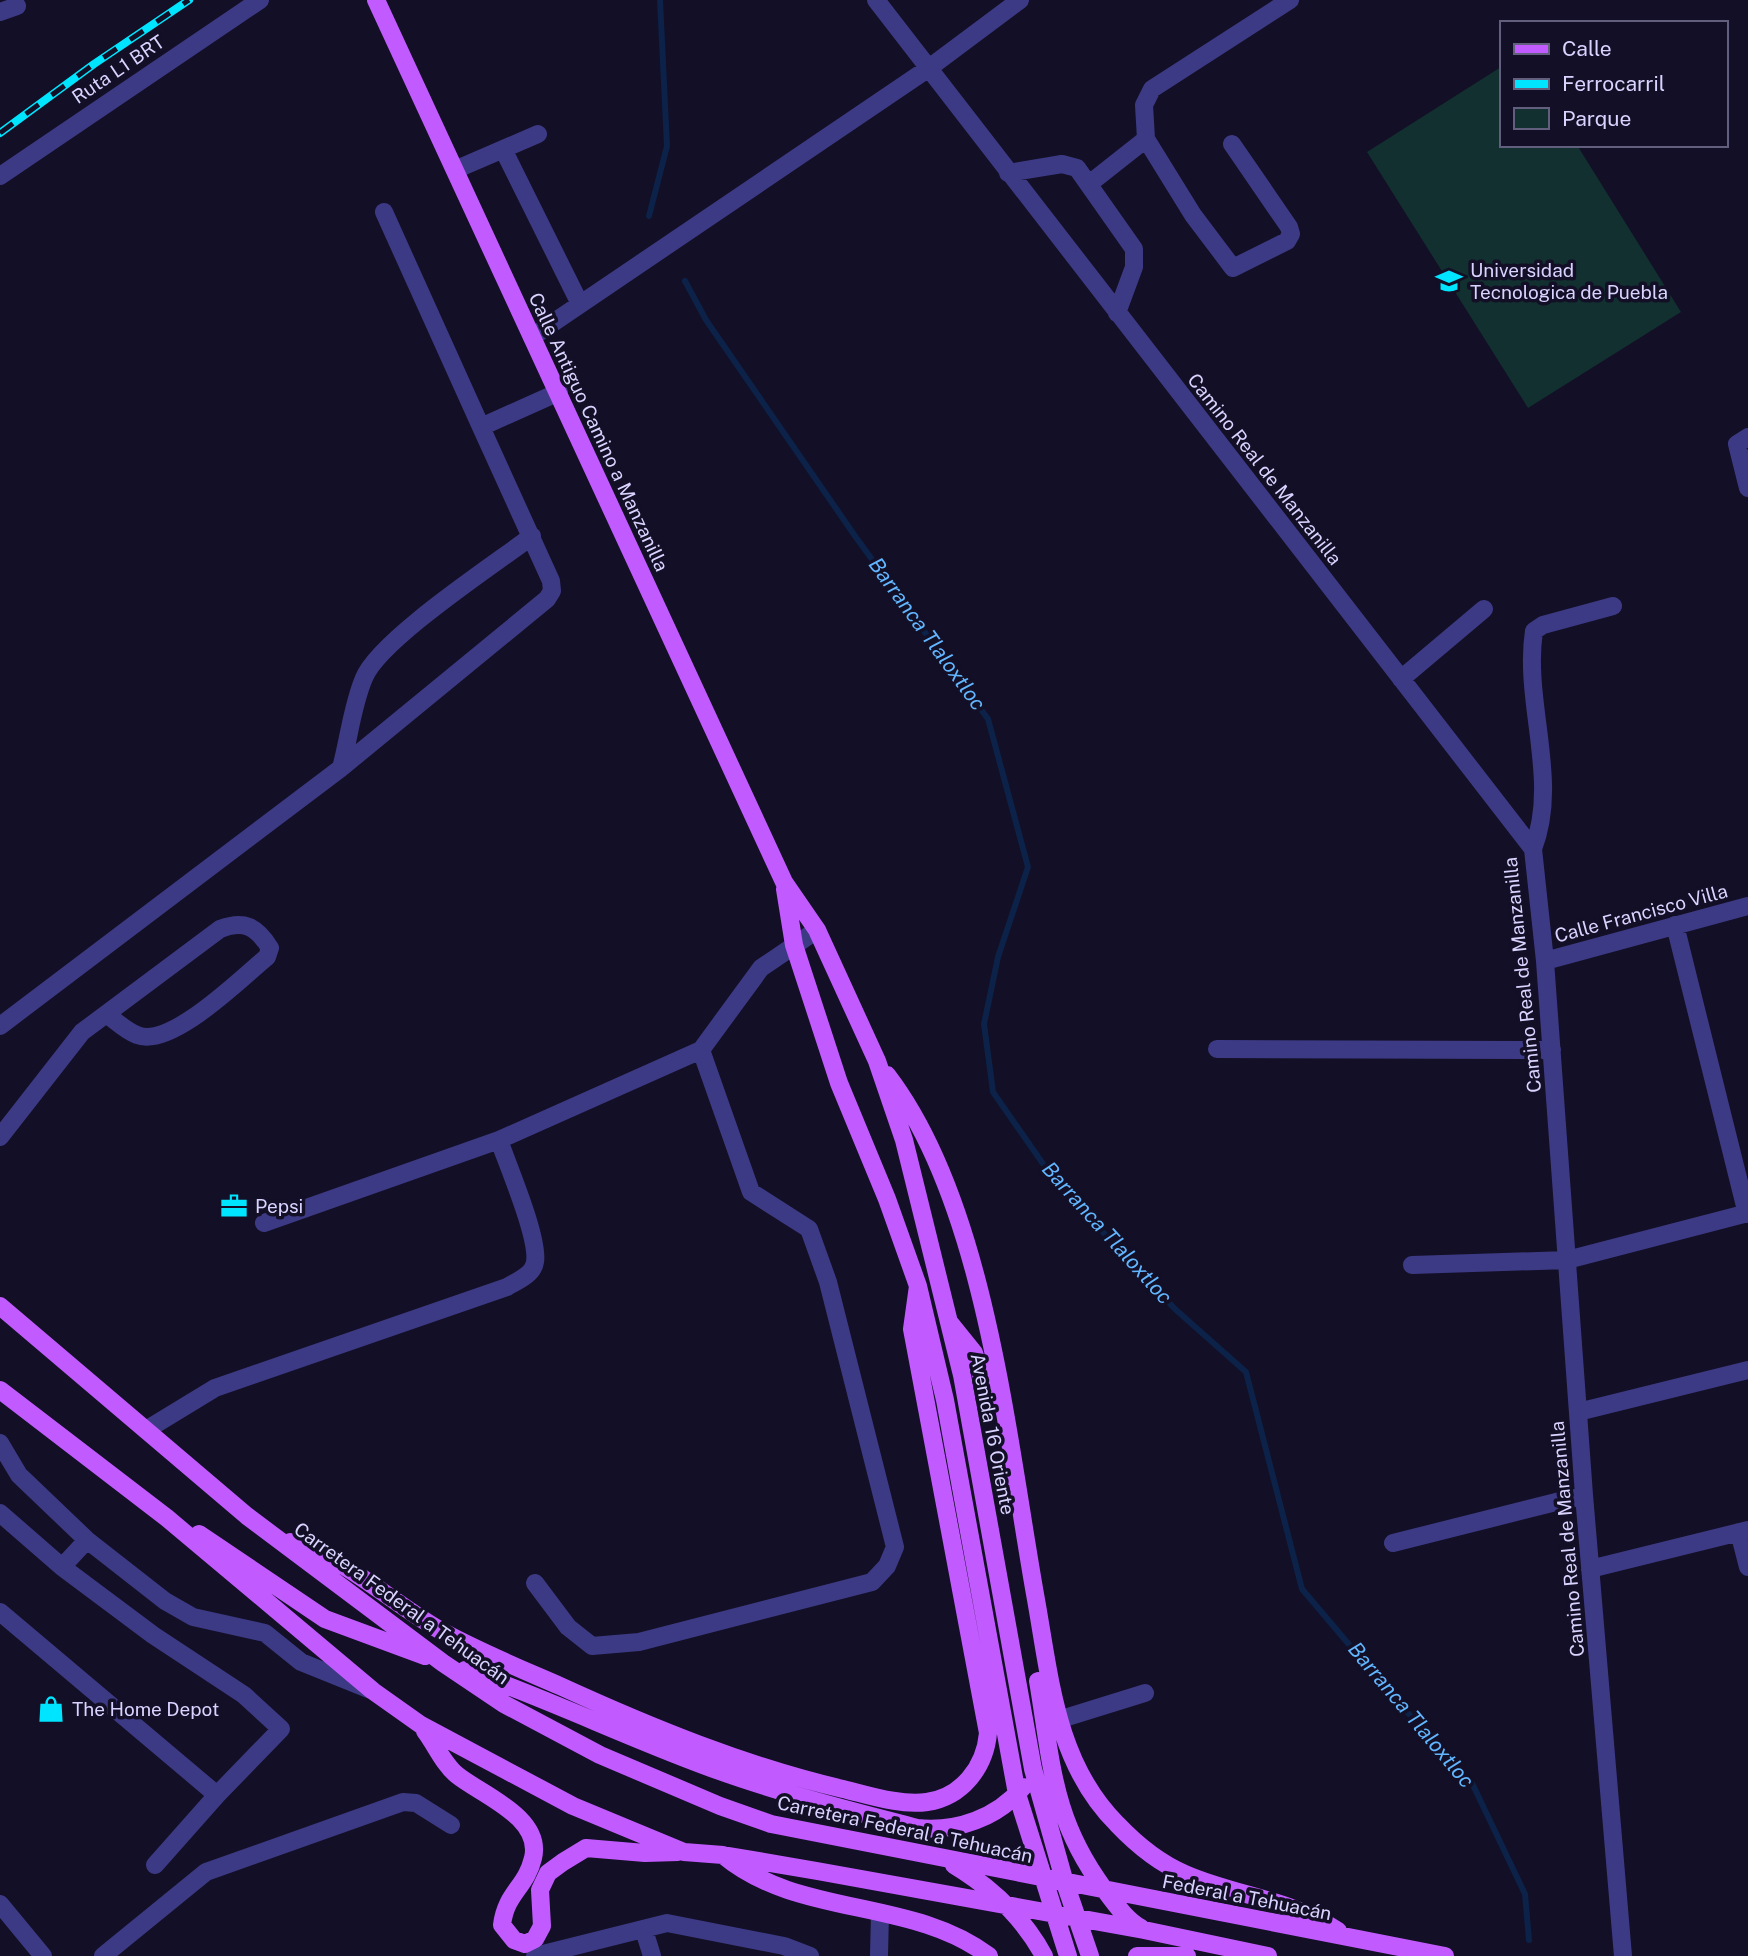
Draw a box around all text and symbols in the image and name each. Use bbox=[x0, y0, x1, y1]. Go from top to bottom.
legend bbox=[1500, 21, 1727, 147]
street label: Ruta L1 BRT bbox=[68, 30, 168, 108]
text: Calle bbox=[1562, 36, 1612, 61]
text: Ferrocarril bbox=[1562, 71, 1665, 96]
text: Parque bbox=[1562, 106, 1631, 131]
place label: Universidad Tecnologica de Puebla bbox=[1470, 259, 1668, 303]
school or university icon: Universidad Tecnologica de Puebla bbox=[1434, 266, 1464, 296]
street label: Calle Antiguo Camino a Manzanilla bbox=[525, 289, 673, 575]
street label: Camino Real de Manzanilla bbox=[1183, 369, 1347, 569]
water label: Barranca Tlaloxtloc bbox=[864, 552, 991, 715]
street label: Camino Real de Manzanilla bbox=[1499, 856, 1545, 1094]
street label: Calle Francisco Villa bbox=[1552, 879, 1730, 947]
water label: Barranca Tlaloxtloc bbox=[1037, 1156, 1178, 1309]
office icon: Pepsi bbox=[219, 1191, 249, 1221]
place label: Pepsi bbox=[255, 1195, 303, 1217]
street label: Avenida 16 Oriente bbox=[967, 1351, 1019, 1517]
street label: Camino Real de Manzanilla bbox=[1546, 1420, 1588, 1658]
street label: Carretera Federal a Tehuacán bbox=[290, 1518, 514, 1688]
water label: Barranca Tlaloxtloc bbox=[1343, 1637, 1480, 1793]
shop icon: The Home Depot bbox=[36, 1694, 66, 1724]
place label: The Home Depot bbox=[72, 1698, 219, 1720]
street label: Carretera Federal a Tehuacán bbox=[775, 1791, 1035, 1867]
street label: Federal a Tehuacán bbox=[1161, 1870, 1333, 1924]

